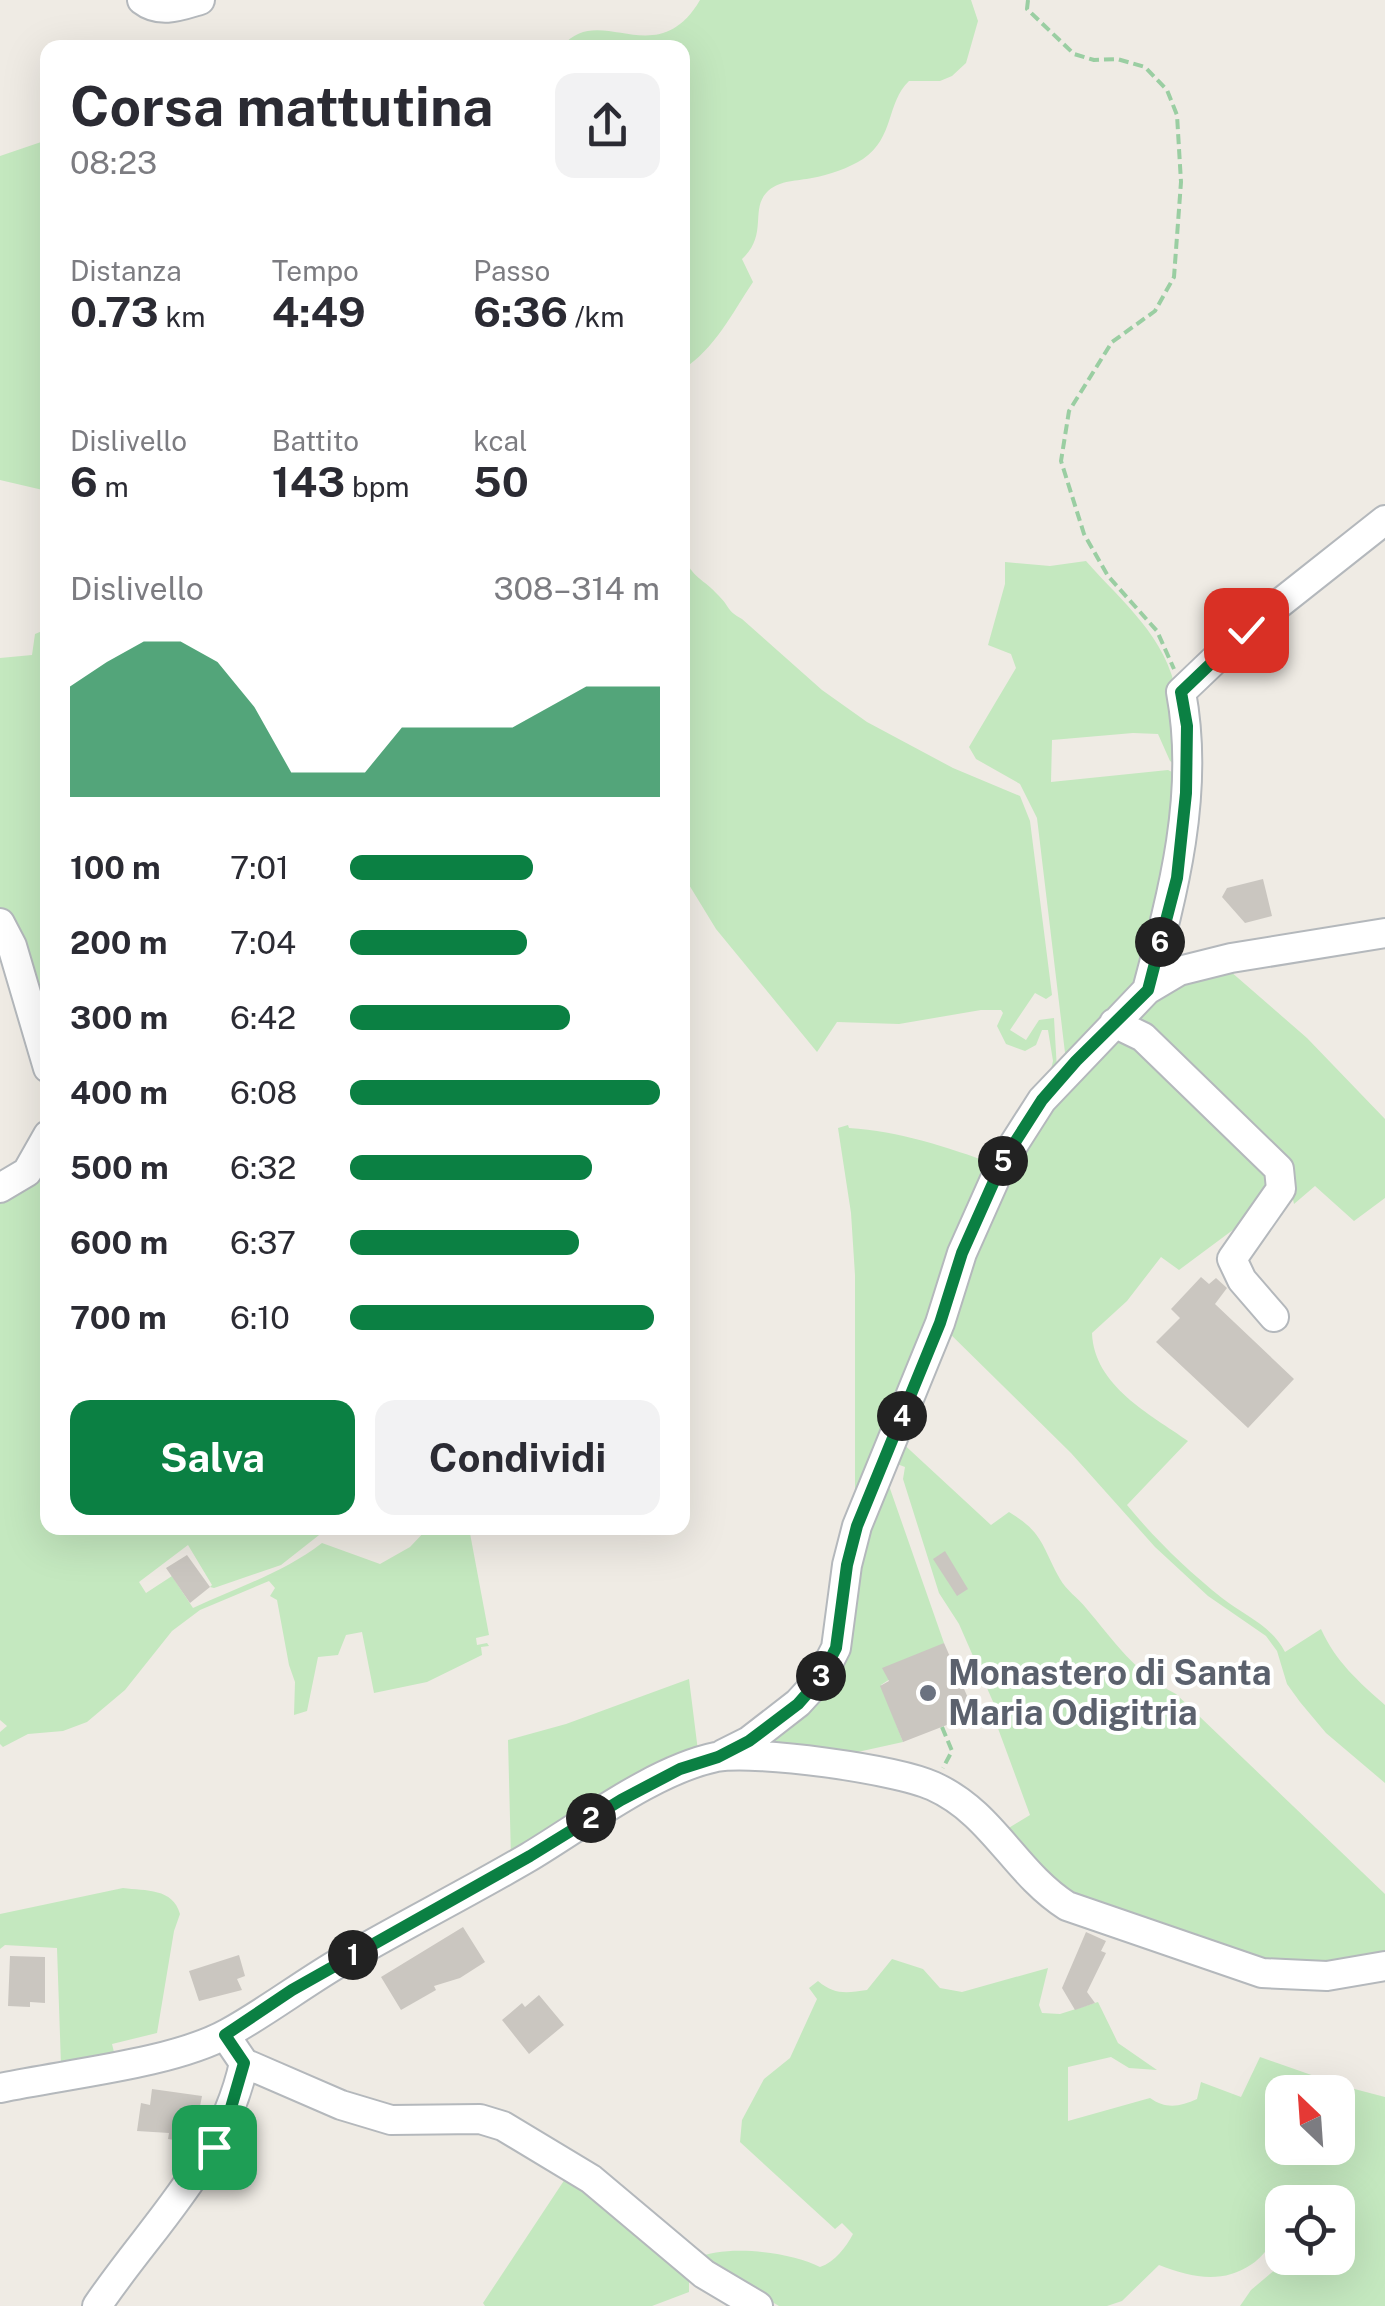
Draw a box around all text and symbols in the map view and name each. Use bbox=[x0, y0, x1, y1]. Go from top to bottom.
button: share bbox=[555, 73, 660, 178]
text: Corsa mattutina bbox=[70, 74, 494, 138]
text: 08:23 bbox=[70, 144, 157, 181]
text: Distanza bbox=[70, 254, 182, 287]
text: Tempo bbox=[272, 254, 359, 287]
text: Passo bbox=[473, 254, 550, 287]
text: 0.73 bbox=[70, 287, 159, 336]
text: 4:49 bbox=[272, 287, 366, 336]
text: 6:36 bbox=[473, 287, 568, 336]
text: km bbox=[159, 300, 206, 333]
text: /km bbox=[568, 300, 625, 333]
text: Dislivello bbox=[70, 424, 187, 457]
text: Battito bbox=[272, 424, 359, 457]
text: kcal bbox=[473, 424, 527, 457]
text: 6 bbox=[70, 457, 98, 506]
text: 143 bbox=[272, 457, 345, 506]
text: 50 bbox=[473, 457, 529, 506]
text: m bbox=[98, 470, 129, 503]
text: bpm bbox=[345, 470, 410, 503]
text: Dislivello bbox=[70, 570, 204, 607]
text: 308–314 m bbox=[493, 570, 660, 607]
pin bbox=[1204, 588, 1289, 673]
icon: check bbox=[1219, 603, 1274, 658]
text: 100 m bbox=[70, 849, 161, 886]
text: 7:01 bbox=[230, 849, 289, 886]
pin: 6 bbox=[1135, 917, 1185, 967]
text: 200 m bbox=[70, 924, 167, 961]
text: 7:04 bbox=[230, 924, 296, 961]
text: 6 bbox=[1151, 925, 1169, 958]
text: 300 m bbox=[70, 999, 168, 1036]
text: 6:42 bbox=[230, 999, 296, 1036]
text: 400 m bbox=[70, 1074, 168, 1111]
text: 6:08 bbox=[230, 1074, 297, 1111]
pin: 5 bbox=[978, 1136, 1028, 1186]
text: 5 bbox=[994, 1144, 1012, 1177]
text: 500 m bbox=[70, 1149, 169, 1186]
text: 6:32 bbox=[230, 1149, 296, 1186]
text: 600 m bbox=[70, 1224, 168, 1261]
text: 6:37 bbox=[230, 1224, 296, 1261]
text: 700 m bbox=[70, 1299, 167, 1336]
text: 6:10 bbox=[230, 1299, 290, 1336]
pin: 4 bbox=[877, 1391, 927, 1441]
text: 4 bbox=[893, 1399, 911, 1432]
button: Salva bbox=[70, 1400, 355, 1515]
button: Condividi bbox=[375, 1400, 660, 1515]
pin: 3 bbox=[796, 1651, 846, 1701]
place label: Monastero di Santa Maria Odigitria bbox=[948, 1652, 1272, 1733]
text: 3 bbox=[812, 1659, 830, 1692]
marker: Monastero di Santa Maria Odigitria bbox=[917, 1682, 939, 1704]
pin: 2 bbox=[566, 1793, 616, 1843]
text: 2 bbox=[582, 1801, 600, 1834]
pin: 1 bbox=[328, 1930, 378, 1980]
text: 1 bbox=[347, 1938, 359, 1971]
north arrow bbox=[1265, 2075, 1355, 2165]
map controls bbox=[1265, 2075, 1355, 2275]
pin bbox=[172, 2105, 257, 2190]
icon: arrive bbox=[187, 2120, 242, 2175]
button: locate bbox=[1265, 2185, 1355, 2275]

